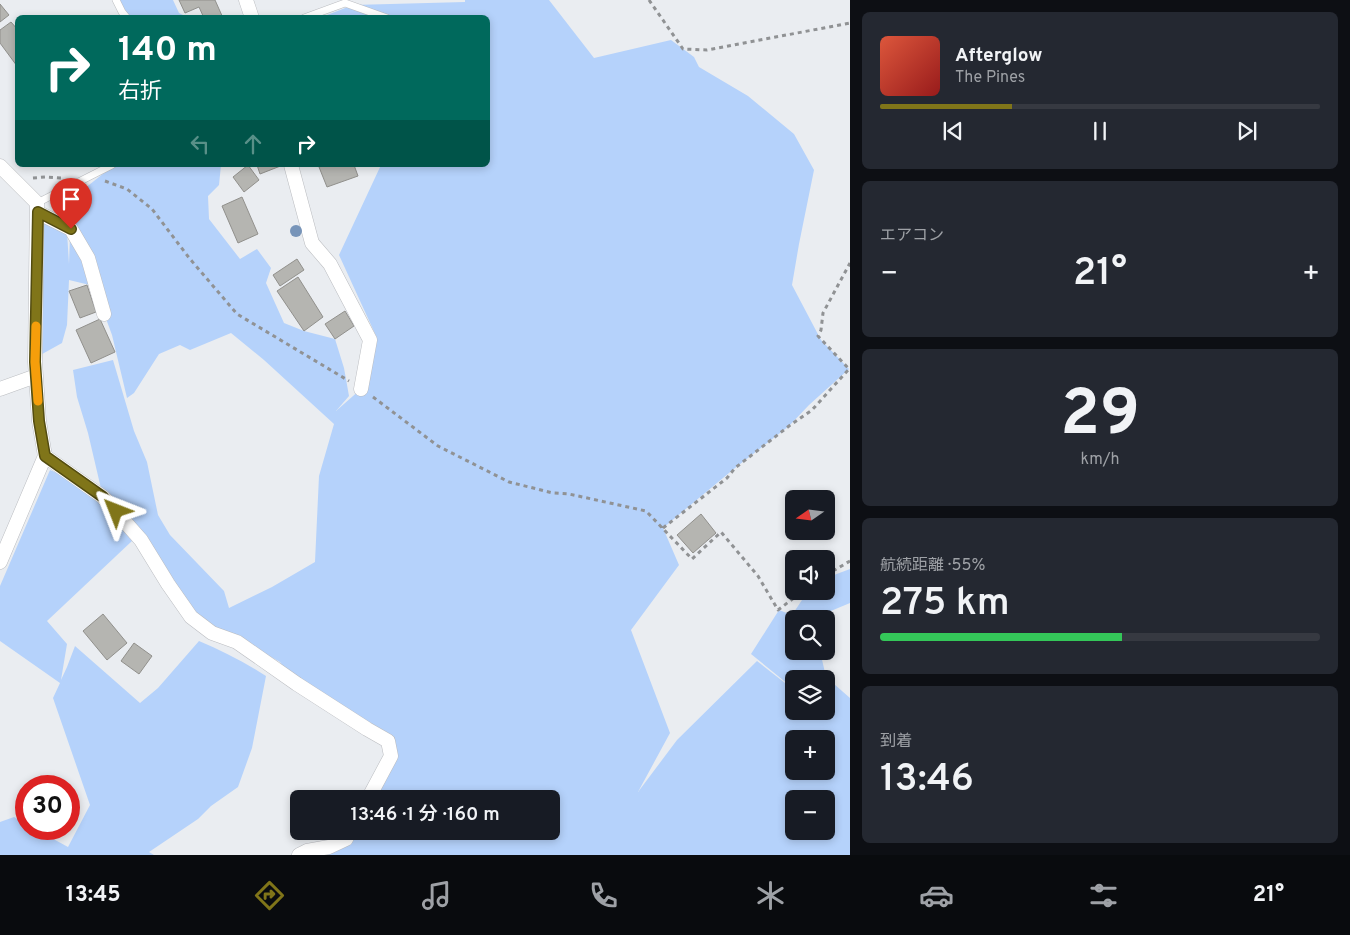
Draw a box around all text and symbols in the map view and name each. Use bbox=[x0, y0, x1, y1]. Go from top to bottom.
text: 140 m bbox=[118, 29, 217, 73]
icon: right bbox=[35, 35, 100, 100]
text: Afterglow bbox=[955, 44, 1043, 68]
text: The Pines bbox=[955, 68, 1025, 88]
text: 右折 bbox=[118, 79, 162, 106]
icon: previous bbox=[939, 117, 967, 145]
icon: pause bbox=[1086, 117, 1114, 145]
icon: next bbox=[1233, 117, 1261, 145]
icon: left bbox=[186, 130, 214, 158]
icon: ahead bbox=[239, 130, 267, 158]
icon: right bbox=[292, 130, 320, 158]
pin bbox=[50, 178, 92, 229]
icon: arrive bbox=[57, 185, 85, 213]
text: エアコン bbox=[880, 226, 944, 246]
text: 21° bbox=[1073, 250, 1127, 299]
text: − bbox=[880, 257, 898, 293]
text: + bbox=[1302, 257, 1320, 293]
text: 29 bbox=[1060, 376, 1140, 458]
text: km/h bbox=[1081, 450, 1119, 470]
position arrow bbox=[89, 484, 141, 536]
north arrow bbox=[785, 490, 835, 540]
map controls bbox=[785, 490, 835, 840]
button: sound bbox=[785, 550, 835, 600]
text: 航続距離 · 55% bbox=[880, 556, 985, 576]
text: 275 km bbox=[880, 580, 1010, 629]
button: search bbox=[785, 610, 835, 660]
button: layers bbox=[785, 670, 835, 720]
button: + bbox=[785, 730, 835, 780]
text: 到着 bbox=[880, 732, 912, 752]
text: 13:46 bbox=[880, 756, 974, 805]
speed limit sign: 30 bbox=[15, 775, 80, 840]
button: − bbox=[785, 790, 835, 840]
text: 13:46 · 1 分 · 160 m bbox=[350, 803, 500, 827]
icon: directions bbox=[252, 878, 287, 913]
icon: music bbox=[419, 878, 454, 913]
icon: phone bbox=[586, 878, 621, 913]
icon: climate bbox=[753, 878, 788, 913]
icon: car bbox=[919, 878, 954, 913]
icon: filters bbox=[1086, 878, 1121, 913]
text: 13:45 bbox=[66, 882, 121, 909]
text: 21° bbox=[1253, 882, 1284, 909]

